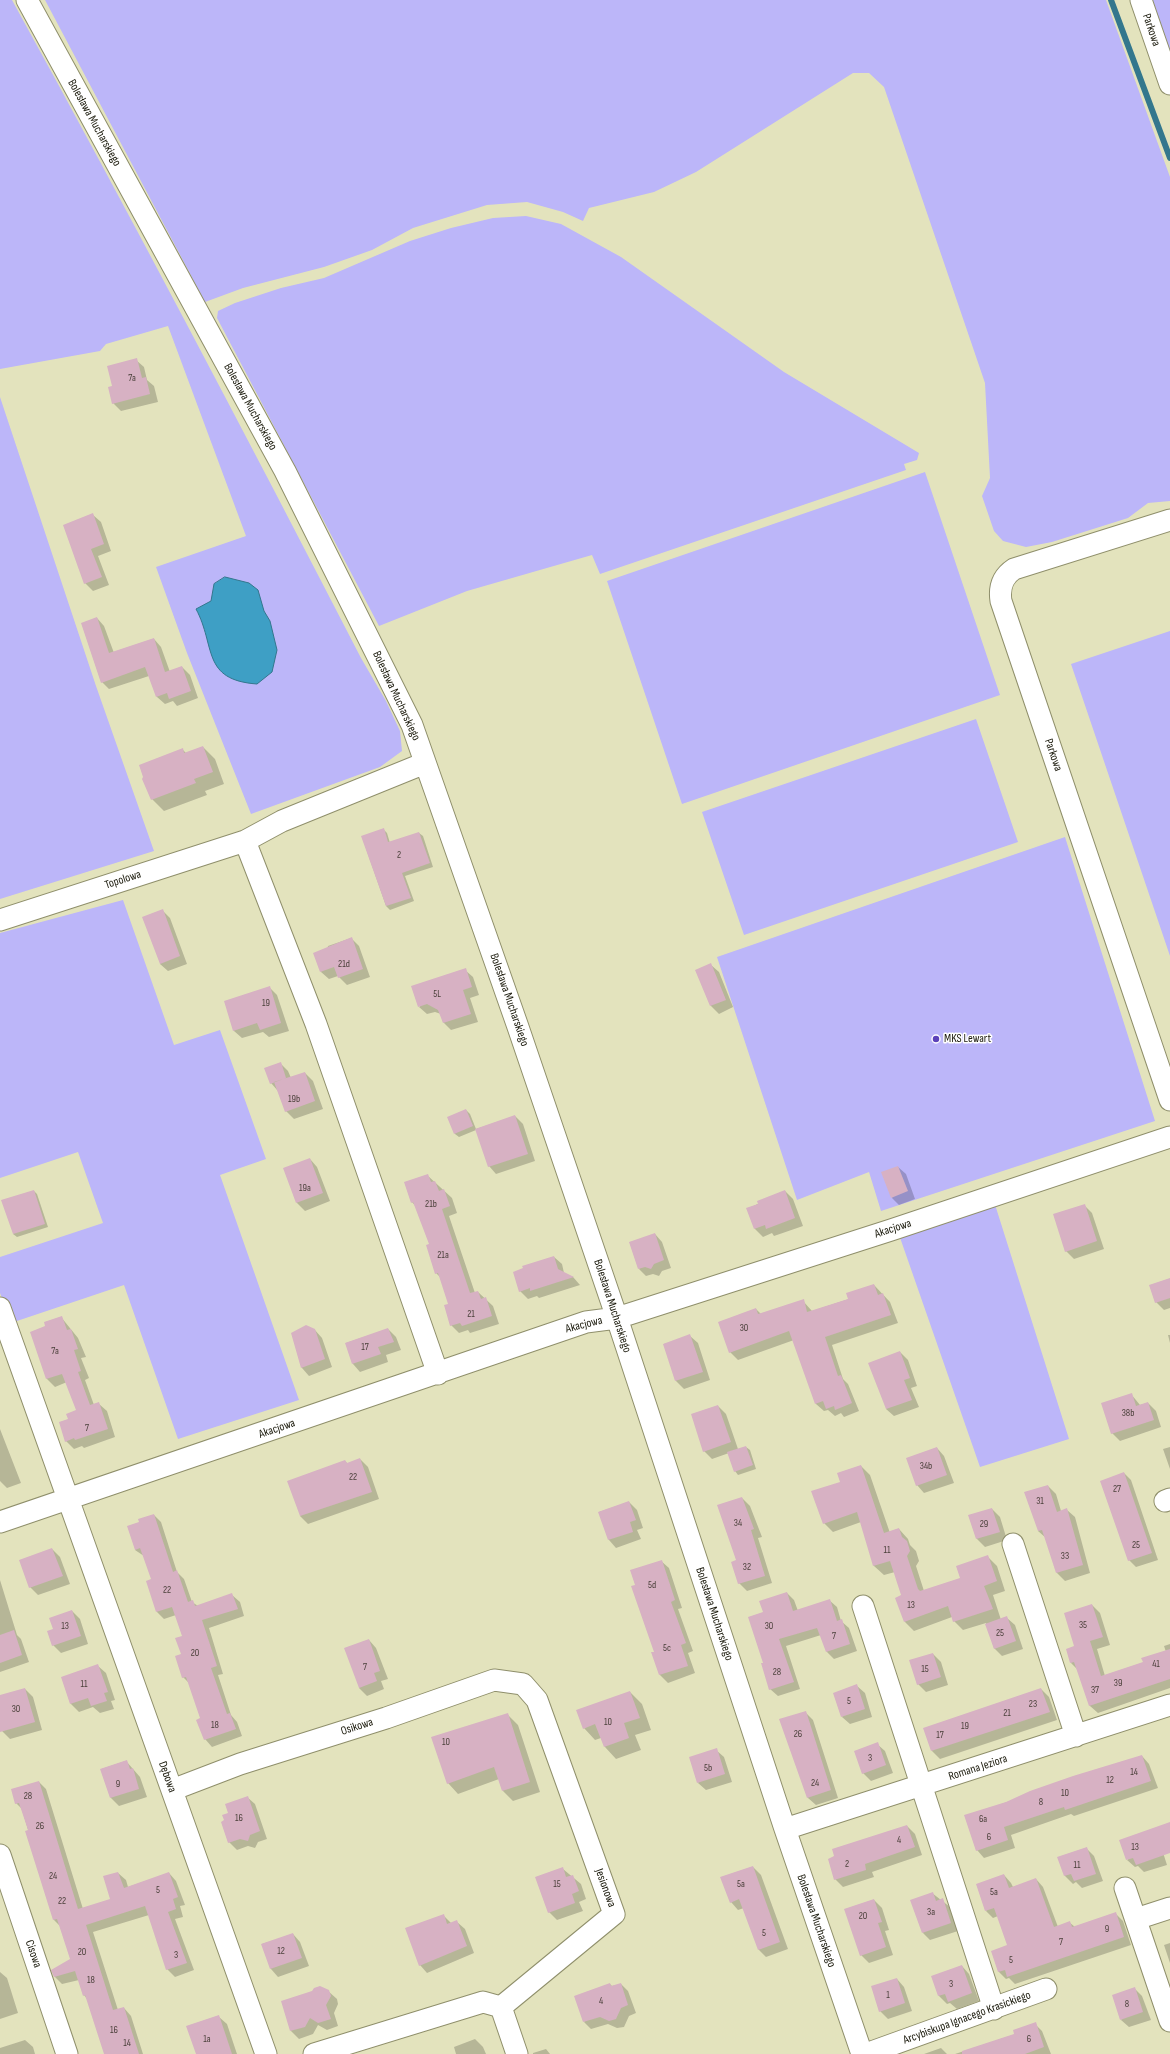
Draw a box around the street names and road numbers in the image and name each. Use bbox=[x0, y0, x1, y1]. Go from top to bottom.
street label: Parkowa bbox=[1139, 12, 1163, 48]
street label: Bolesława Mucharskiego bbox=[64, 77, 124, 169]
street label: Bolesława Mucharskiego bbox=[220, 361, 280, 453]
street label: Bolesława Mucharskiego bbox=[369, 649, 423, 743]
street label: Parkowa bbox=[1041, 737, 1065, 773]
street label: Topolowa bbox=[103, 867, 143, 893]
street label: Bolesława Mucharskiego bbox=[486, 952, 532, 1048]
street label: Akacjowa bbox=[873, 1216, 913, 1242]
street label: Bolesława Mucharskiego bbox=[590, 1258, 634, 1354]
street label: Akacjowa bbox=[564, 1313, 604, 1337]
street label: Akacjowa bbox=[257, 1416, 297, 1442]
street label: Bolesława Mucharskiego bbox=[692, 1566, 736, 1662]
street label: Osikowa bbox=[339, 1715, 375, 1739]
street label: Romana Jeziora bbox=[947, 1752, 1009, 1784]
street label: Dębowa bbox=[155, 1760, 179, 1794]
street label: Jesionowa bbox=[591, 1867, 619, 1909]
street label: Bolesława Mucharskiego bbox=[793, 1873, 839, 1969]
street label: Cisowa bbox=[22, 1938, 44, 1970]
street label: Arcybiskupa Ignacego Krasickiego bbox=[901, 1988, 1033, 2048]

